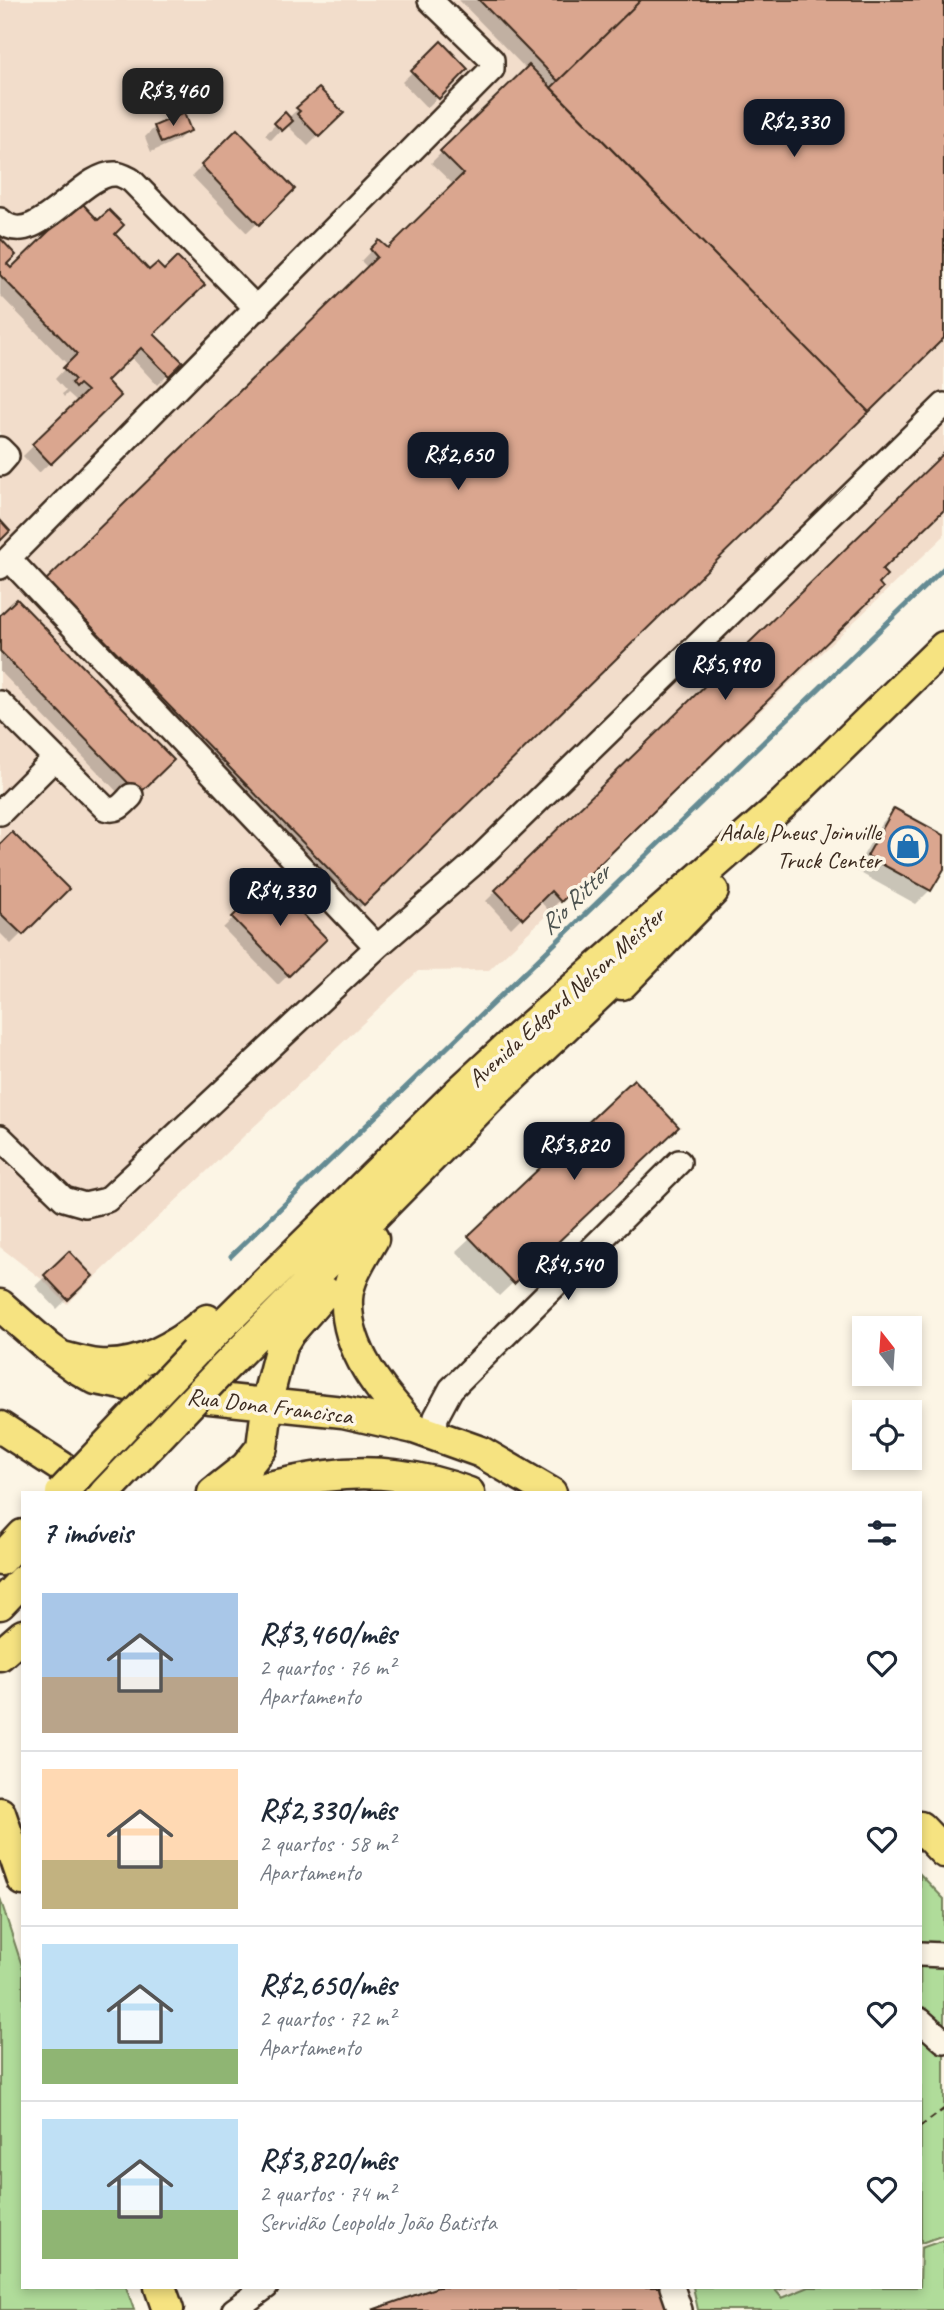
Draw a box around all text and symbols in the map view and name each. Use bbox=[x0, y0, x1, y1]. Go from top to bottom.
pin: R$3,460 bbox=[108, 68, 238, 128]
text: R$3,460 bbox=[138, 76, 208, 105]
pin: R$2,330 bbox=[729, 100, 859, 159]
text: R$2,330 bbox=[760, 107, 828, 136]
pin: R$2,650 bbox=[393, 433, 523, 492]
text: R$2,650 bbox=[424, 440, 492, 469]
pin: R$5,990 bbox=[660, 642, 790, 702]
text: R$5,990 bbox=[691, 650, 759, 679]
place label: Adale Pneus Joinville Truck Center bbox=[720, 817, 883, 875]
shop icon: Adale Pneus Joinville Truck Center bbox=[887, 825, 929, 867]
water label: Rio Ritter bbox=[532, 854, 620, 941]
pin: R$4,330 bbox=[215, 869, 345, 928]
text: R$4,330 bbox=[246, 876, 314, 905]
street label: Avenida Edgard Nelson Meister bbox=[461, 899, 672, 1093]
pin: R$3,820 bbox=[509, 1122, 639, 1182]
text: R$3,820 bbox=[540, 1130, 608, 1159]
pin: R$4,540 bbox=[503, 1242, 633, 1302]
text: R$4,540 bbox=[534, 1250, 602, 1279]
north arrow bbox=[852, 1316, 922, 1386]
map controls bbox=[852, 1316, 922, 1470]
street label: Rua Dona Francisca bbox=[186, 1381, 356, 1431]
button: locate bbox=[852, 1400, 922, 1470]
text: 7 imóveis bbox=[42, 1514, 133, 1552]
icon: filters bbox=[863, 1514, 901, 1552]
text: R$3,460/mês bbox=[259, 1615, 397, 1653]
icon: home bbox=[98, 1621, 182, 1705]
icon: heart bbox=[863, 1644, 901, 1682]
text: 2 quartos · 76 m² bbox=[259, 1653, 395, 1682]
text: Apartamento bbox=[259, 1682, 361, 1711]
text: R$2,330/mês bbox=[259, 1791, 396, 1829]
icon: home bbox=[98, 1797, 182, 1881]
icon: heart bbox=[863, 1820, 901, 1858]
text: 2 quartos · 58 m² bbox=[259, 1829, 395, 1858]
text: Apartamento bbox=[259, 1858, 361, 1887]
text: R$2,650/mês bbox=[259, 1966, 396, 2004]
icon: home bbox=[98, 1972, 182, 2056]
icon: heart bbox=[863, 1995, 901, 2033]
text: 2 quartos · 72 m² bbox=[259, 2004, 395, 2033]
text: Apartamento bbox=[259, 2033, 361, 2062]
text: R$3,820/mês bbox=[259, 2141, 396, 2179]
icon: home bbox=[98, 2147, 182, 2231]
icon: heart bbox=[863, 2170, 901, 2208]
text: 2 quartos · 74 m² bbox=[259, 2179, 395, 2208]
text: Servidão Leopoldo João Batista bbox=[259, 2208, 496, 2237]

